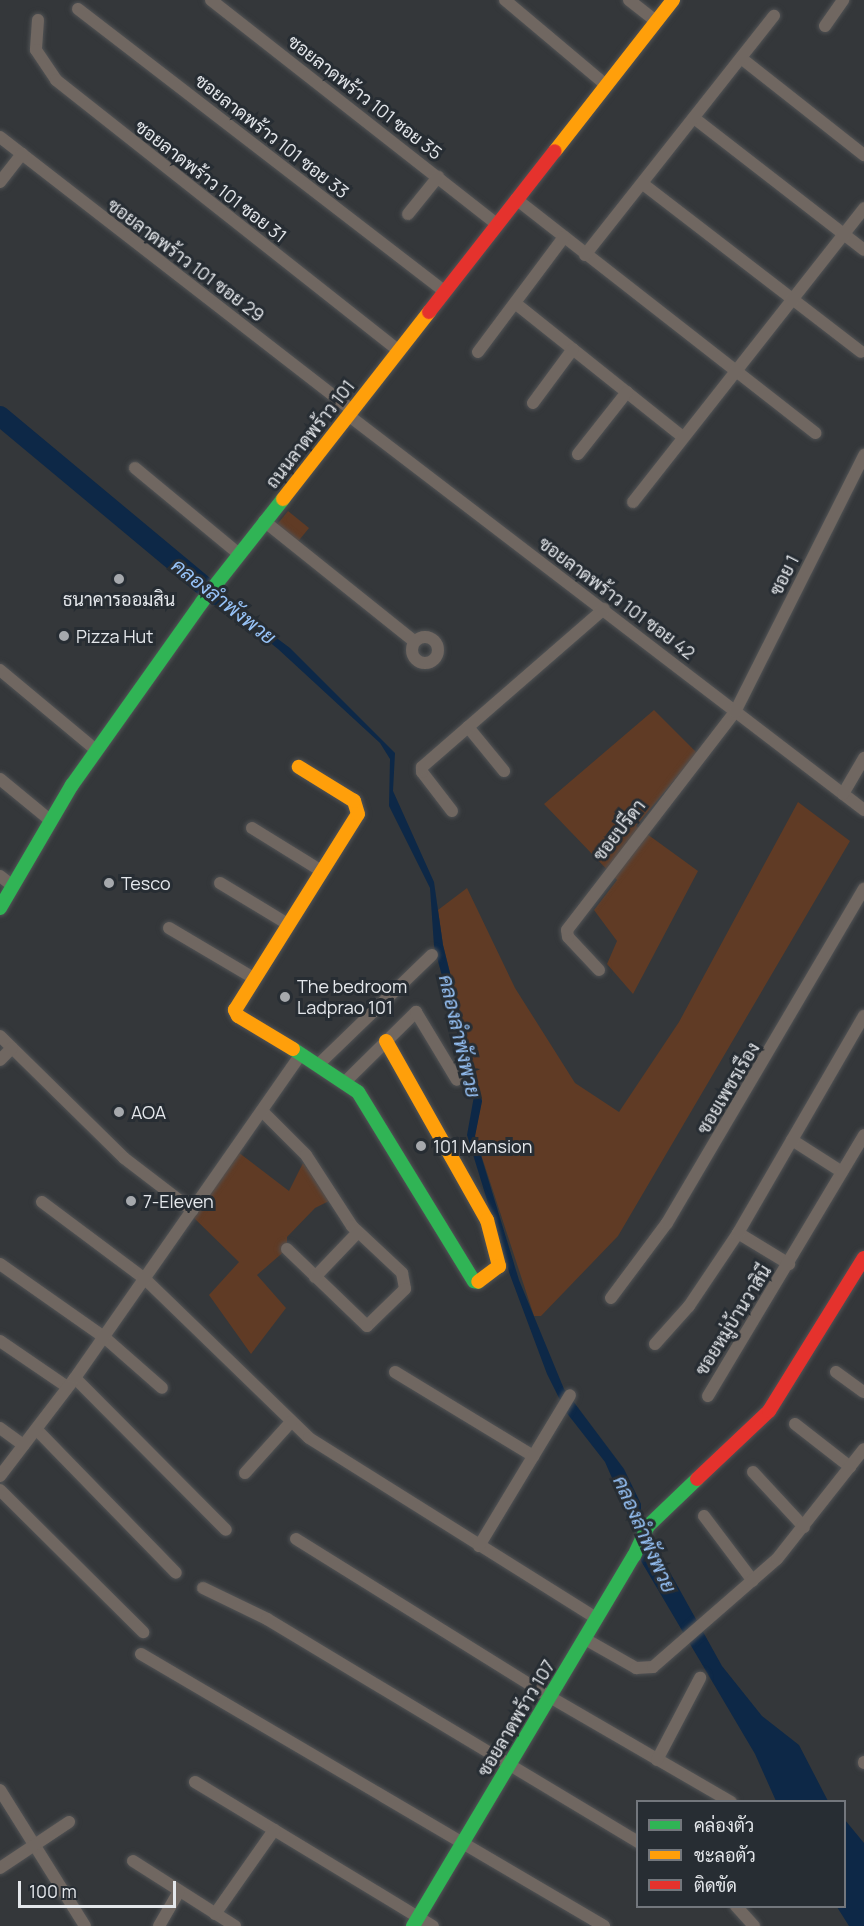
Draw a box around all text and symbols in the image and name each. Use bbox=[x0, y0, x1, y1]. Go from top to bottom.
street label: ซอยลาดพร้าว 101 ซอย 35 bbox=[284, 30, 446, 164]
street label: ซอยลาดพร้าว 101 ซอย 33 bbox=[191, 69, 353, 203]
street label: ซอยลาดพร้าว 101 ซอย 31 bbox=[131, 115, 291, 247]
street label: ซอยลาดพร้าว 101 ซอย 29 bbox=[103, 194, 269, 326]
street label: ถนนลาดพร้าว 101 bbox=[261, 376, 359, 492]
street label: ซอยลาดพร้าว 101 ซอย 42 bbox=[535, 532, 699, 664]
street label: ซอย 1 bbox=[765, 551, 803, 599]
water label: คลองลำพังพวย bbox=[167, 553, 281, 649]
marker: ธนาคารออมสิน bbox=[112, 572, 126, 586]
place label: ธนาคารออมสิน bbox=[63, 588, 175, 610]
place label: Pizza Hut bbox=[76, 625, 153, 647]
marker: Pizza Hut bbox=[57, 629, 71, 643]
street label: ซอยปรีดา bbox=[588, 795, 650, 865]
place label: Tesco bbox=[121, 872, 171, 894]
marker: Tesco bbox=[102, 876, 116, 890]
water label: คลองลำพังพวย bbox=[434, 972, 486, 1100]
place label: The bedroom Ladprao 101 bbox=[297, 976, 407, 1018]
marker: The bedroom Ladprao 101 bbox=[278, 990, 292, 1004]
street label: ซอยเพชรเรือง bbox=[692, 1038, 764, 1138]
place label: AOA bbox=[131, 1101, 166, 1123]
marker: AOA bbox=[112, 1105, 126, 1119]
place label: 101 Mansion bbox=[433, 1135, 532, 1157]
marker: 101 Mansion bbox=[414, 1139, 428, 1153]
place label: 7-Eleven bbox=[143, 1190, 214, 1212]
marker: 7-Eleven bbox=[124, 1194, 138, 1208]
street label: ซอยหมู่บ้านวาสินี bbox=[690, 1261, 776, 1379]
water label: คลองลำพังพวย bbox=[609, 1472, 681, 1596]
street label: ซอยลาดพร้าว 107 bbox=[473, 1656, 559, 1780]
legend bbox=[636, 1800, 846, 1908]
text: คล่องตัว bbox=[694, 1813, 754, 1837]
text: ชะลอตัว bbox=[694, 1843, 756, 1867]
scale bar bbox=[21, 1869, 178, 1907]
text: ติดขัด bbox=[694, 1873, 737, 1897]
text: 100 m bbox=[29, 1879, 77, 1903]

